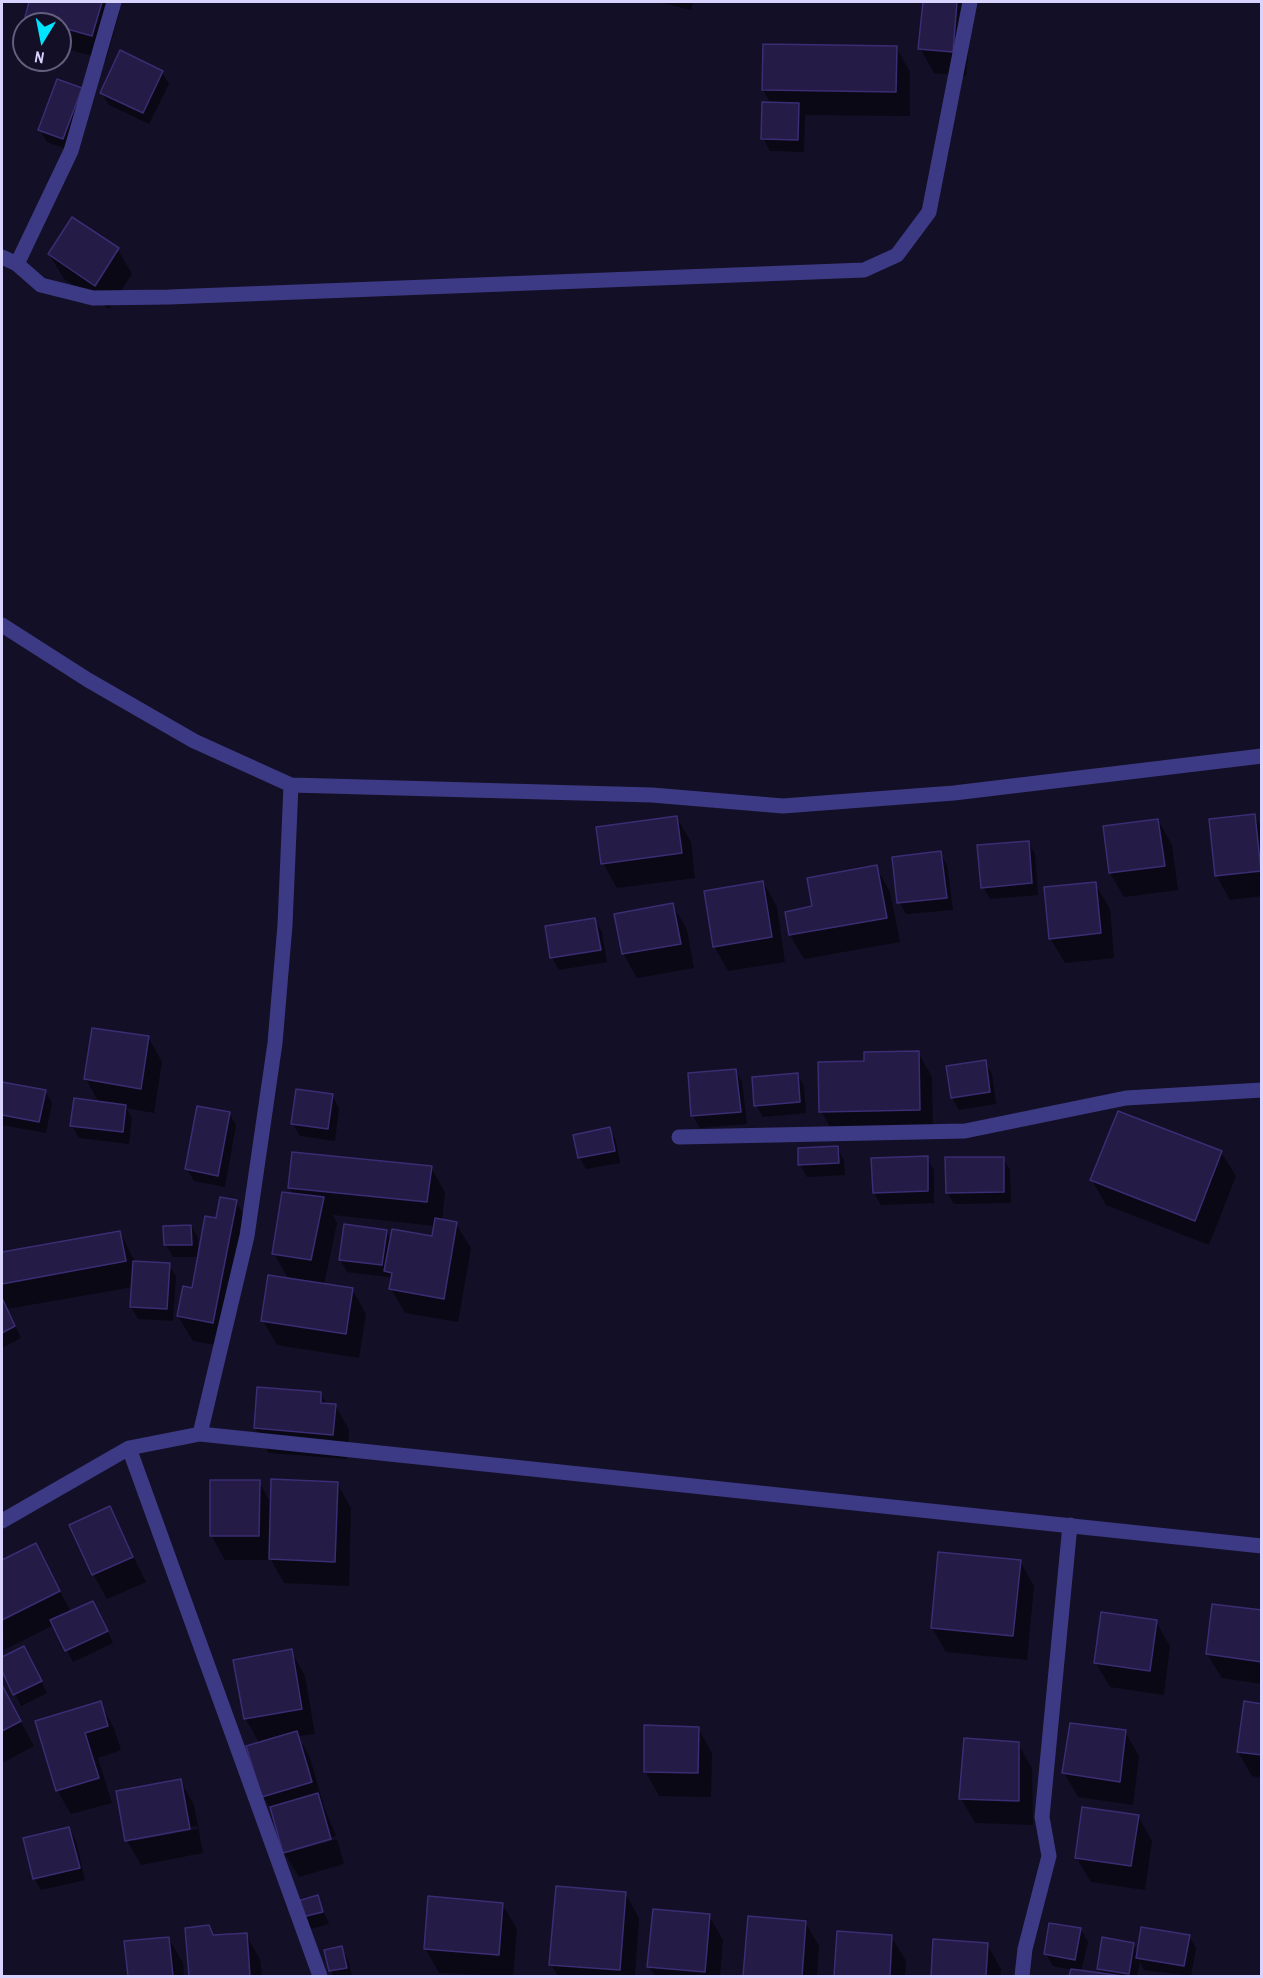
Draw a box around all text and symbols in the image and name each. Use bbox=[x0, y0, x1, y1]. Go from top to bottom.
north arrow bbox=[12, 12, 72, 72]
text: N bbox=[33, 46, 46, 69]

